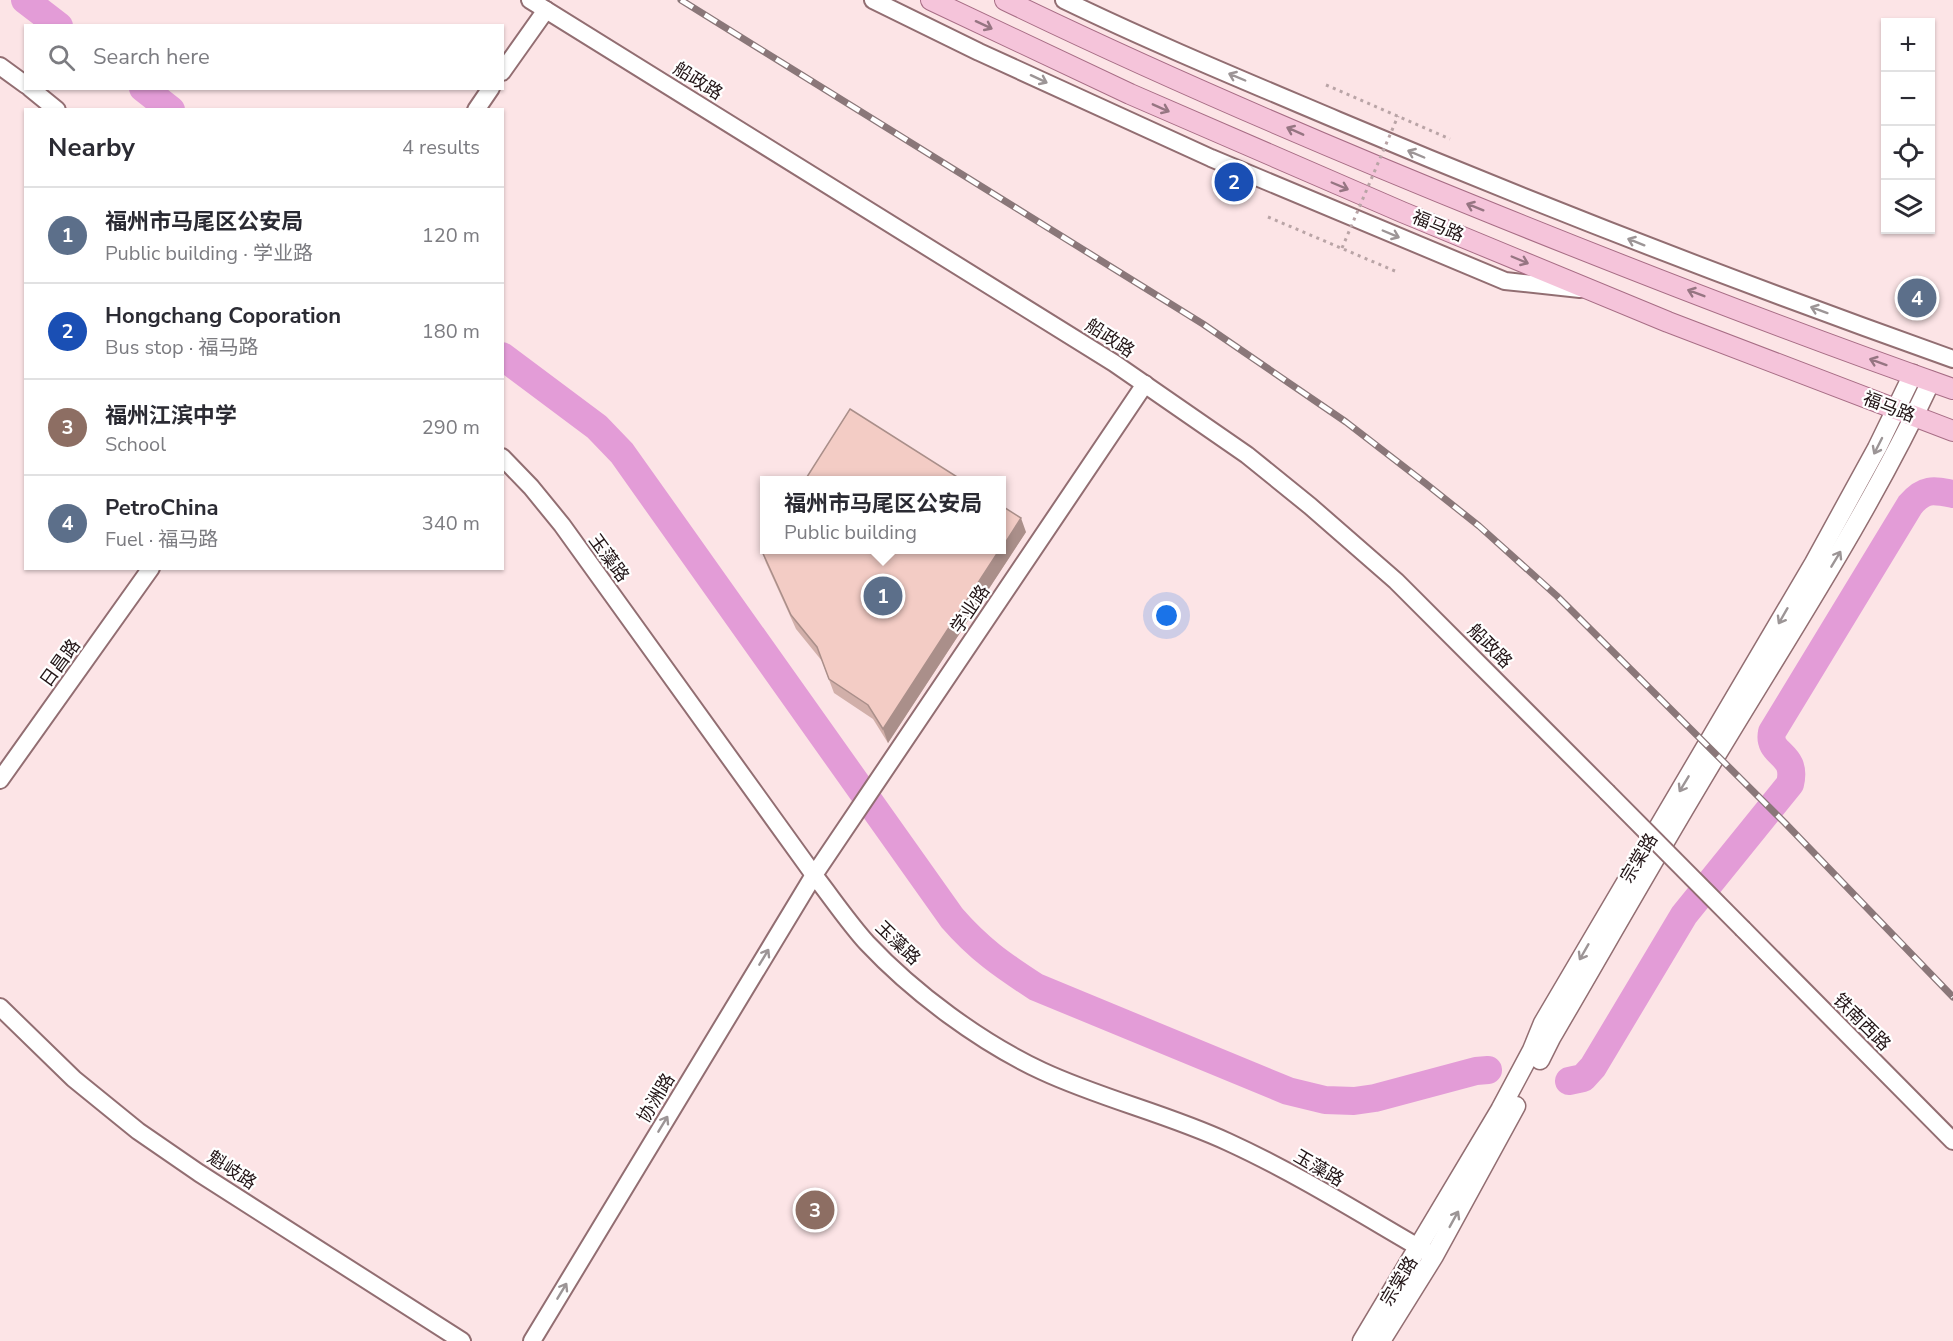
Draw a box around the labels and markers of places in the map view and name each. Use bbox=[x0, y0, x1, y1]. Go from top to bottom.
pin: 2 bbox=[1214, 160, 1254, 204]
pin: 4 bbox=[1898, 276, 1936, 320]
pin: 1 bbox=[864, 574, 902, 618]
pin: 3 bbox=[796, 1188, 834, 1232]

